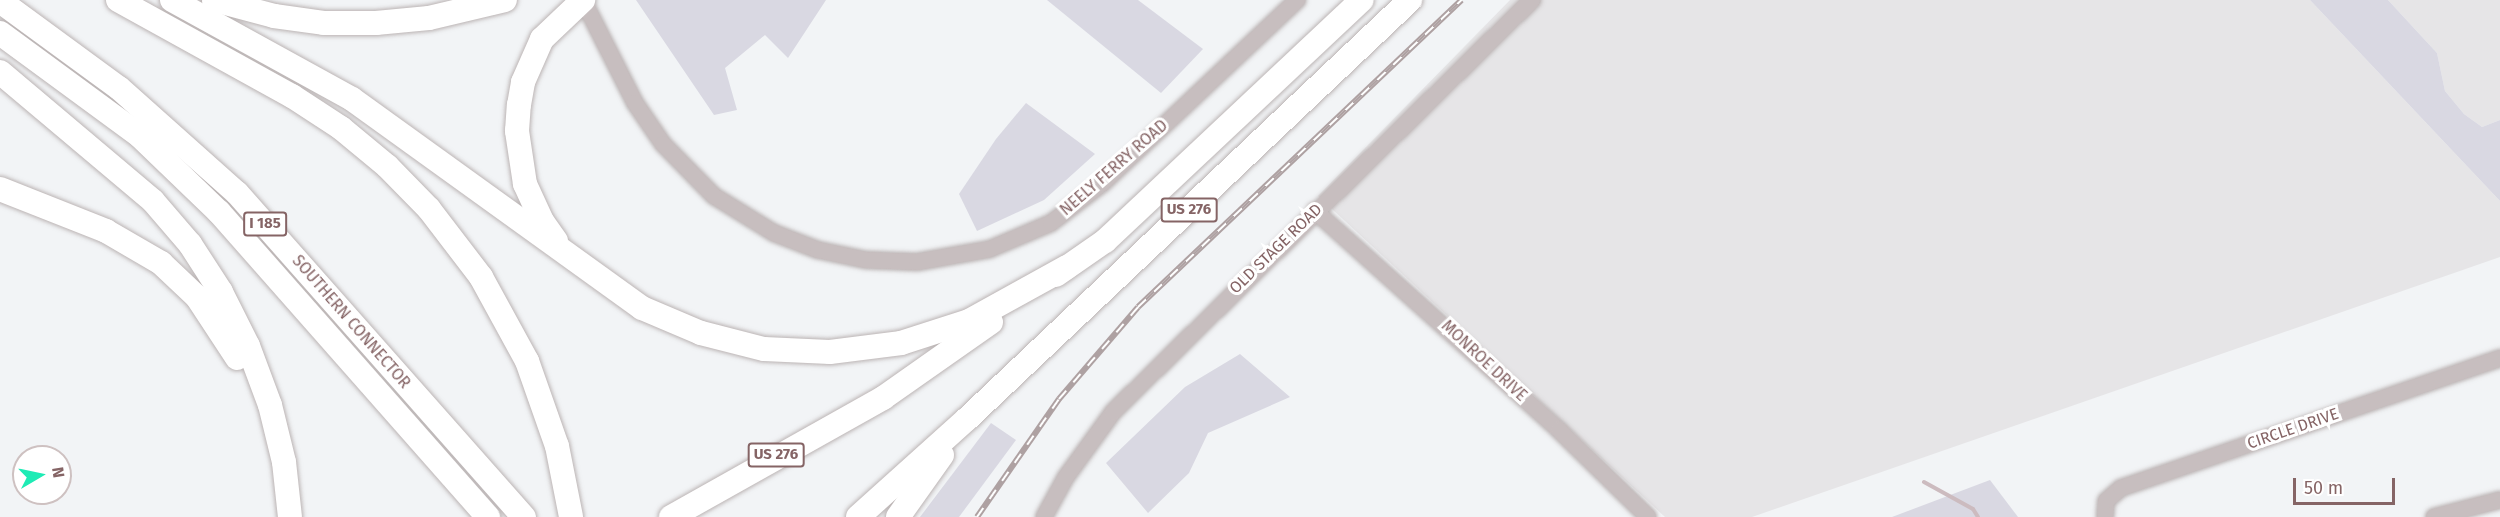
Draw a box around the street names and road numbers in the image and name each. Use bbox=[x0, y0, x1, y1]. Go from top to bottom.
street label: NEELY FERRY ROAD bbox=[1056, 116, 1172, 220]
road number: US 276 bbox=[1160, 198, 1218, 222]
street label: OLD STAGE ROAD bbox=[1226, 200, 1326, 298]
road number: I 185 bbox=[242, 212, 288, 236]
street label: SOUTHERN CONNECTOR bbox=[288, 251, 414, 393]
street label: MONROE DRIVE bbox=[1437, 317, 1531, 405]
street label: CIRCLE DRIVE bbox=[2245, 404, 2341, 454]
road number: US 276 bbox=[748, 443, 804, 467]

